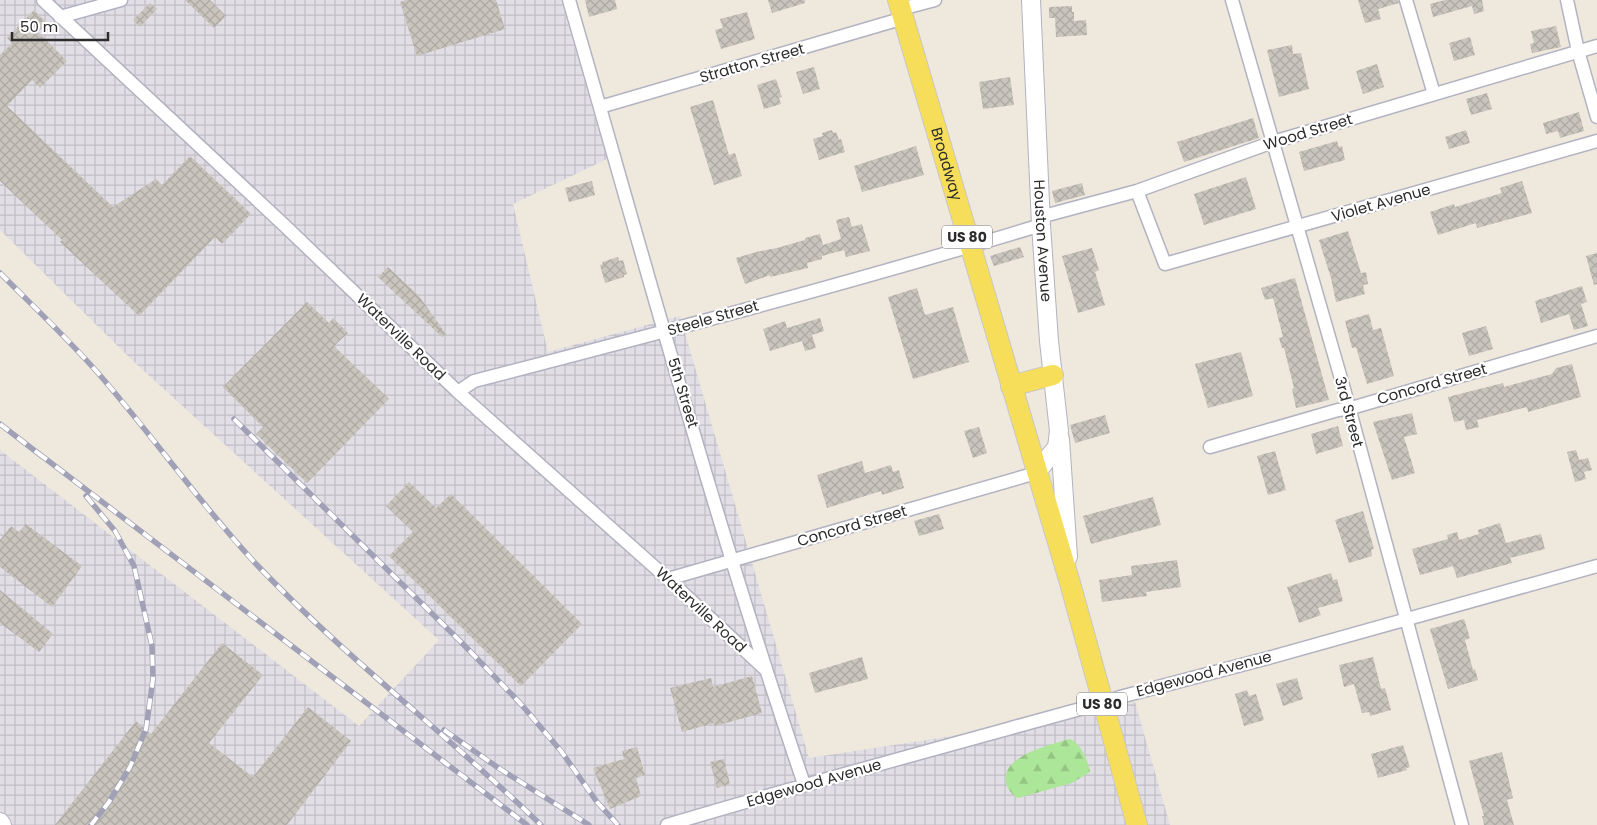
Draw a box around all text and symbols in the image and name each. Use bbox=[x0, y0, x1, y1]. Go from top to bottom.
scale bar bbox=[12, 10, 109, 42]
text: 50 m bbox=[20, 16, 58, 37]
street label: Stratton Street bbox=[697, 38, 807, 88]
street label: Wood Street bbox=[1261, 108, 1355, 155]
street label: Broadway bbox=[926, 125, 968, 204]
street label: Violet Avenue bbox=[1329, 178, 1433, 227]
street label: Houston Avenue bbox=[1029, 179, 1057, 303]
road number: US 80 bbox=[942, 226, 992, 248]
street label: Waterville Road bbox=[352, 288, 451, 385]
street label: Steele Street bbox=[665, 295, 761, 341]
street label: 5th Street bbox=[663, 355, 704, 431]
street label: Concord Street bbox=[1375, 358, 1489, 409]
street label: 3rd Street bbox=[1330, 374, 1369, 450]
street label: Concord Street bbox=[795, 500, 909, 551]
street label: Waterville Road bbox=[651, 562, 751, 657]
street label: Edgewood Avenue bbox=[1134, 645, 1274, 702]
road number: US 80 bbox=[1077, 692, 1127, 716]
street label: Edgewood Avenue bbox=[744, 753, 884, 812]

